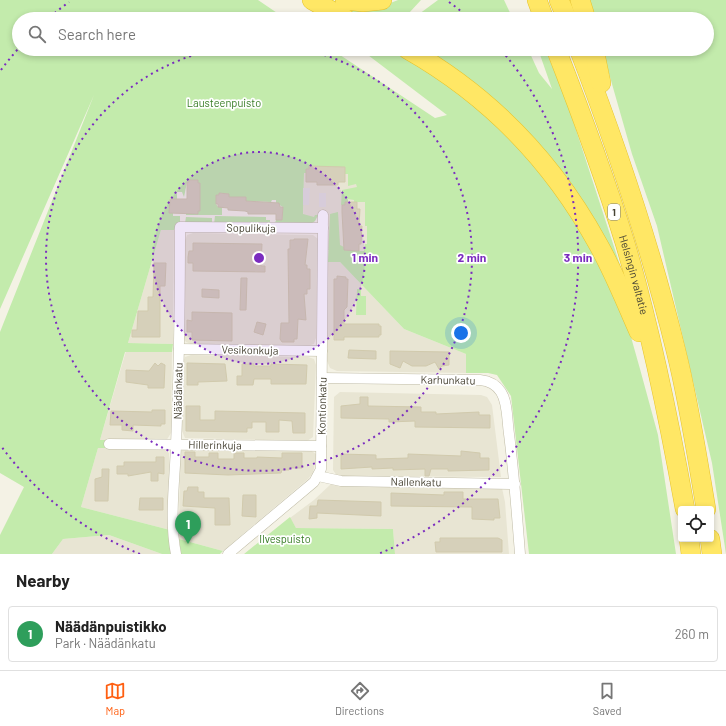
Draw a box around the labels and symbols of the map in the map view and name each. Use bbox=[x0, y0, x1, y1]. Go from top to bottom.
park label: Lausteenpuisto bbox=[187, 96, 261, 109]
road number: 1 bbox=[608, 204, 620, 220]
street label: Sopulikuja bbox=[226, 221, 276, 234]
street label: Helsingin valtatie bbox=[617, 233, 651, 316]
text: 1 min bbox=[352, 250, 378, 264]
text: 2 min bbox=[458, 250, 486, 264]
text: 3 min bbox=[564, 250, 592, 264]
centre of rings bbox=[252, 251, 266, 265]
your location bbox=[451, 323, 471, 343]
street label: Vesikonkuja bbox=[222, 343, 278, 356]
street label: Näädänkatu bbox=[171, 362, 184, 420]
street label: Karhunkatu bbox=[420, 373, 476, 386]
street label: Kontionkatu bbox=[314, 377, 329, 435]
street label: Hillerinkuja bbox=[188, 438, 242, 451]
street label: Nallenkatu bbox=[391, 475, 442, 488]
pin: 1 bbox=[175, 511, 201, 544]
park label: Ilvespuisto bbox=[259, 532, 311, 545]

